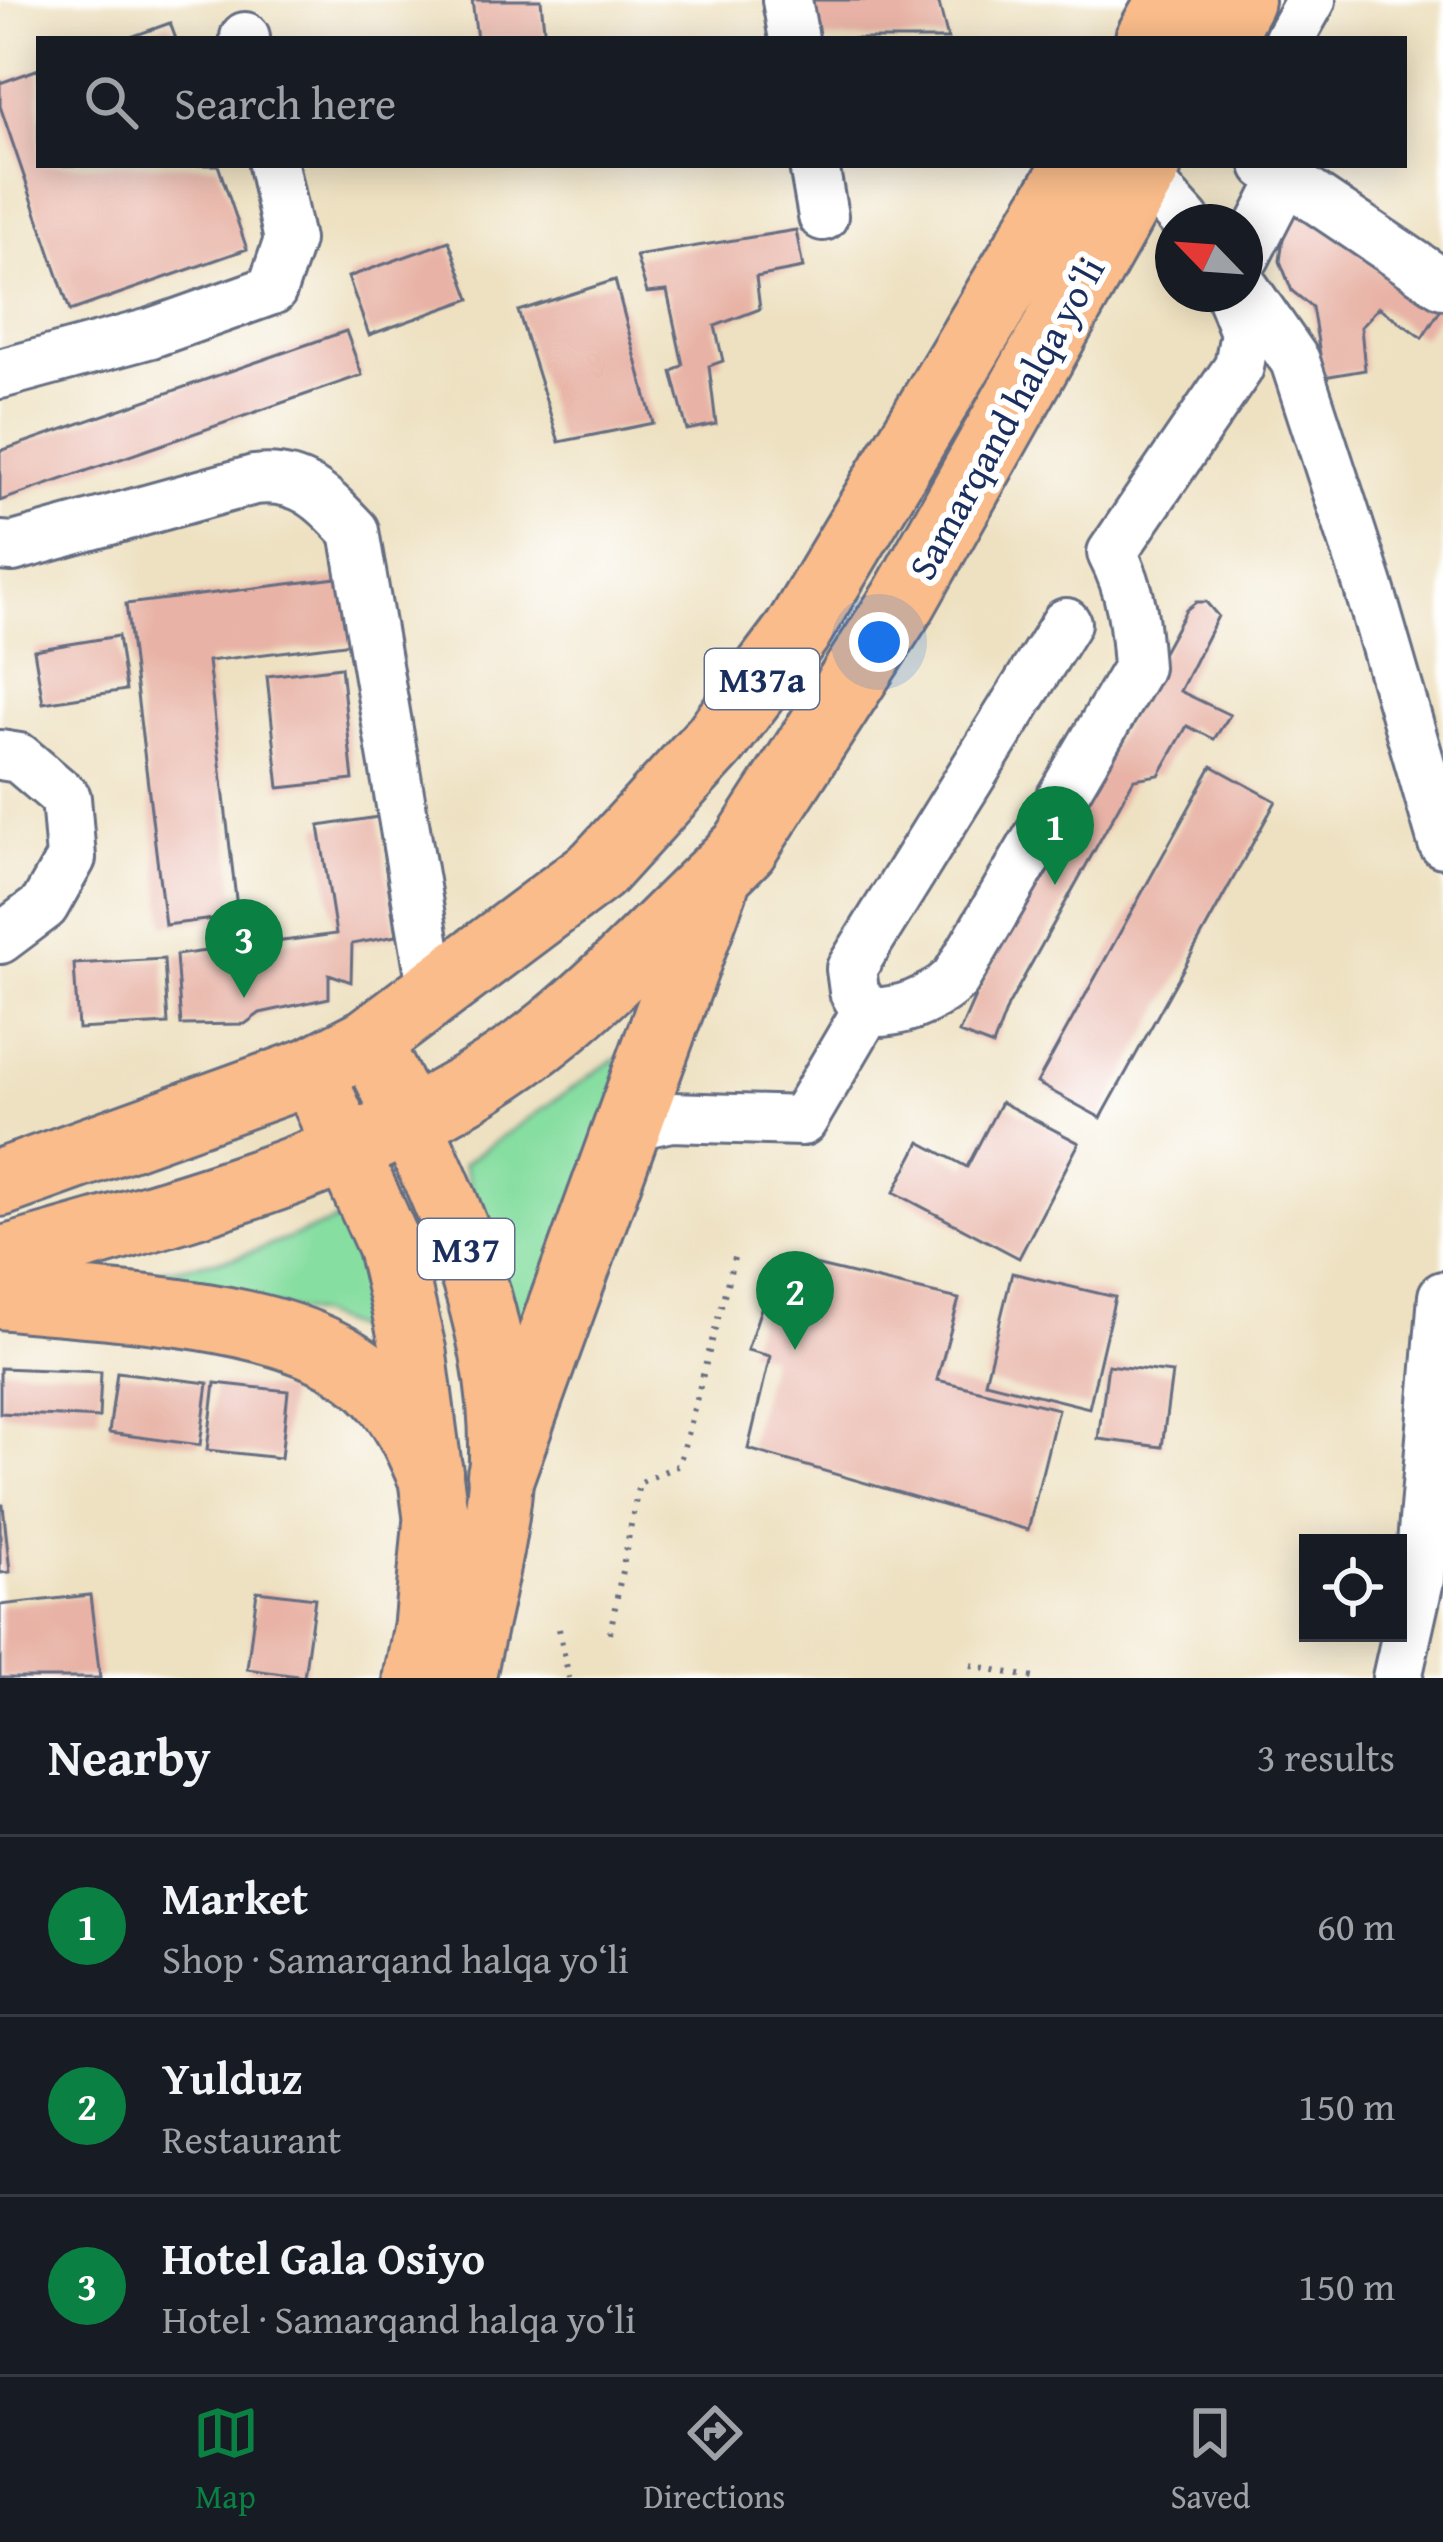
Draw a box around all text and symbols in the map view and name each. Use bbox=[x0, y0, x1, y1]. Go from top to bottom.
search box bbox=[36, 36, 1407, 168]
icon: search bbox=[78, 69, 144, 135]
text: Search here bbox=[174, 70, 396, 135]
north arrow bbox=[1155, 204, 1263, 312]
street label: Samarqand halqa yoʻli bbox=[893, 246, 1118, 590]
your location bbox=[849, 612, 909, 672]
road number: M37a bbox=[705, 649, 819, 709]
pin: 1 bbox=[1016, 786, 1094, 885]
pin: 3 bbox=[205, 899, 283, 998]
road number: M37 bbox=[418, 1219, 514, 1279]
pin: 2 bbox=[756, 1251, 834, 1350]
map controls bbox=[1299, 1534, 1407, 1642]
button: locate bbox=[1299, 1534, 1407, 1642]
text: Nearby bbox=[48, 1719, 211, 1794]
text: 3 results bbox=[1257, 1728, 1395, 1785]
text: Market bbox=[162, 1865, 308, 1930]
text: 1 bbox=[77, 1897, 97, 1954]
text: 60 m bbox=[1317, 1897, 1395, 1954]
text: Shop · Samarqand halqa yoʻli bbox=[162, 1930, 629, 1987]
text: Yulduz bbox=[162, 2045, 303, 2110]
text: 2 bbox=[77, 2077, 97, 2134]
text: 150 m bbox=[1298, 2077, 1395, 2134]
text: Restaurant bbox=[162, 2110, 341, 2167]
text: Hotel Gala Osiyo bbox=[162, 2225, 485, 2290]
text: 3 bbox=[77, 2257, 97, 2314]
text: 150 m bbox=[1298, 2257, 1395, 2314]
text: Hotel · Samarqand halqa yoʻli bbox=[162, 2290, 636, 2347]
tab: Map bbox=[193, 2400, 259, 2520]
tab: Directions bbox=[644, 2400, 785, 2520]
tab: Saved bbox=[1171, 2400, 1250, 2520]

